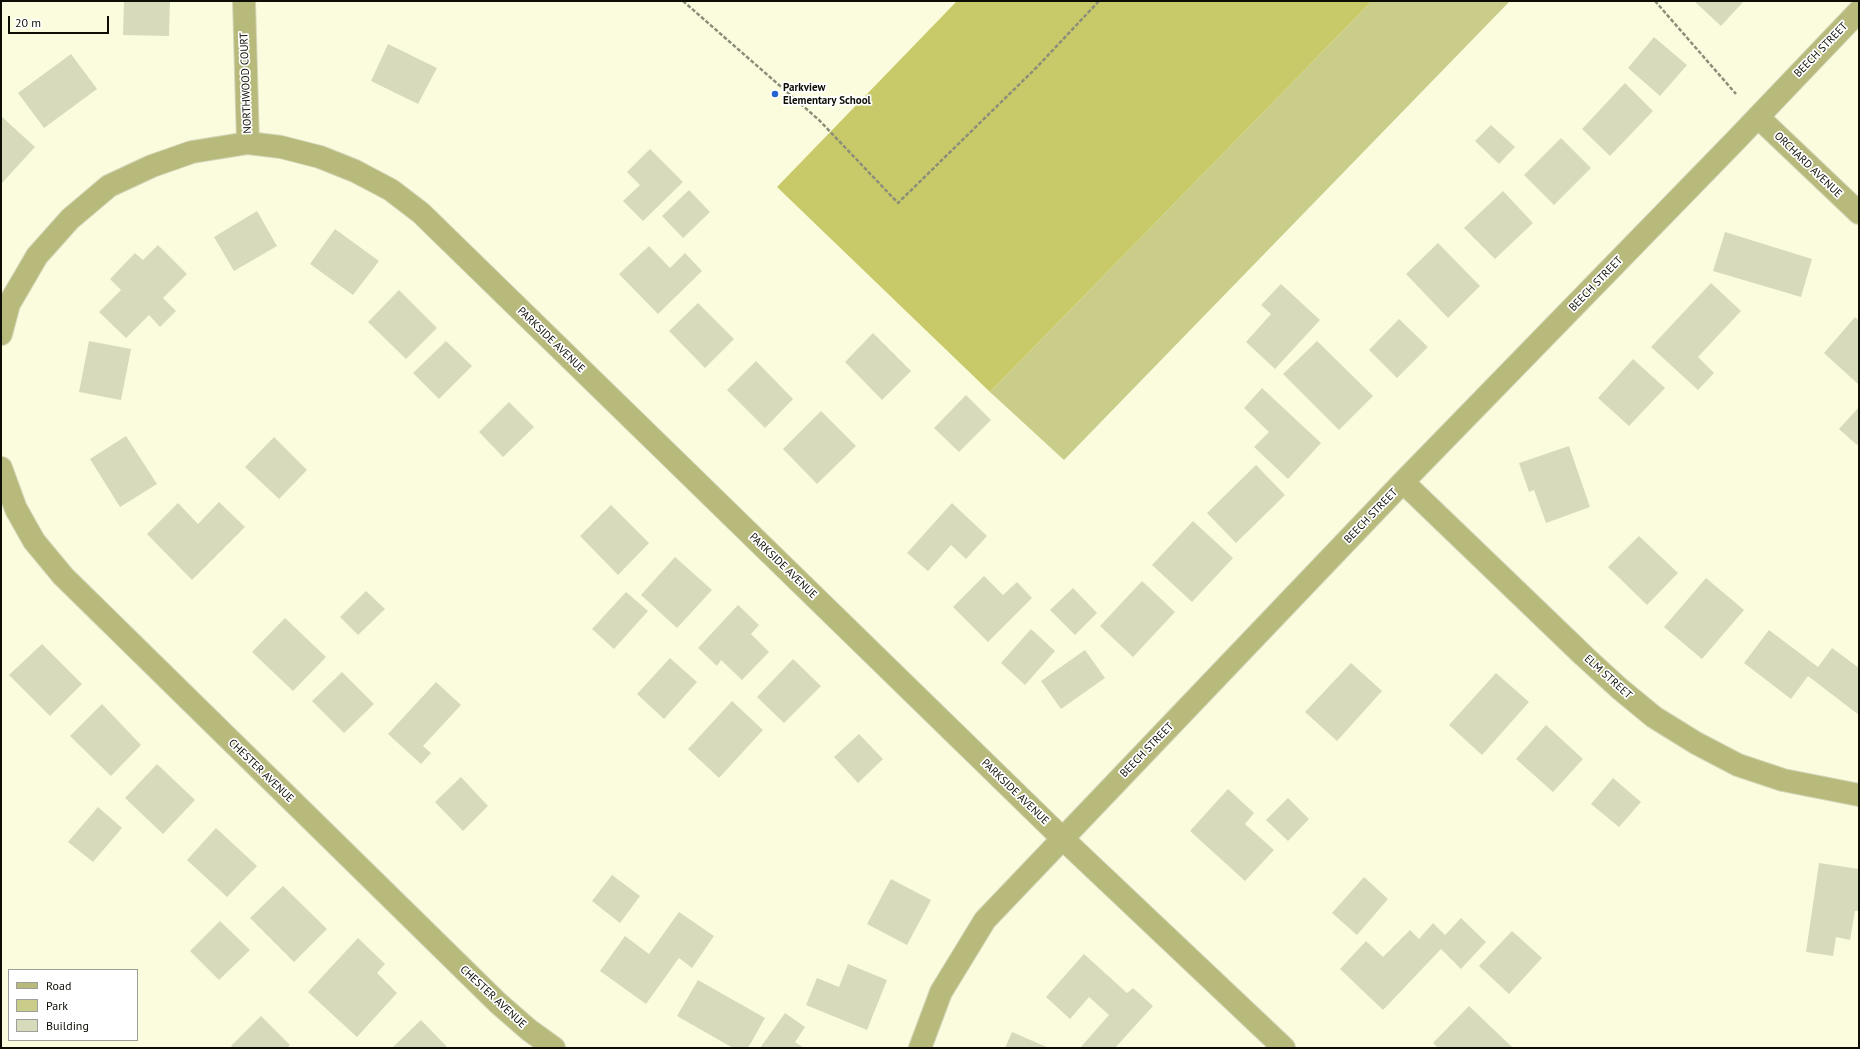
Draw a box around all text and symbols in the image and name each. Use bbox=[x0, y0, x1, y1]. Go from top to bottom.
scale bar bbox=[10, 8, 111, 34]
text: 20 m bbox=[15, 15, 41, 30]
street label: BEECH STREET bbox=[1792, 20, 1850, 80]
street label: NORTHWOOD COURT bbox=[238, 32, 254, 134]
place label: Parkview Elementary School bbox=[783, 81, 871, 107]
marker: Parkview Elementary School bbox=[770, 89, 780, 99]
street label: ORCHARD AVENUE bbox=[1771, 129, 1845, 201]
street label: BEECH STREET bbox=[1567, 254, 1625, 314]
street label: PARKSIDE AVENUE bbox=[514, 304, 588, 376]
street label: BEECH STREET bbox=[1342, 486, 1400, 546]
street label: PARKSIDE AVENUE bbox=[746, 530, 820, 602]
street label: ELM STREET bbox=[1581, 652, 1635, 702]
street label: BEECH STREET bbox=[1118, 720, 1176, 780]
street label: CHESTER AVENUE bbox=[226, 737, 296, 805]
street label: PARKSIDE AVENUE bbox=[978, 756, 1052, 828]
street label: CHESTER AVENUE bbox=[457, 963, 529, 1031]
legend bbox=[8, 969, 138, 1041]
text: Road bbox=[46, 978, 71, 993]
text: Park bbox=[46, 998, 68, 1013]
text: Building bbox=[46, 1018, 89, 1033]

